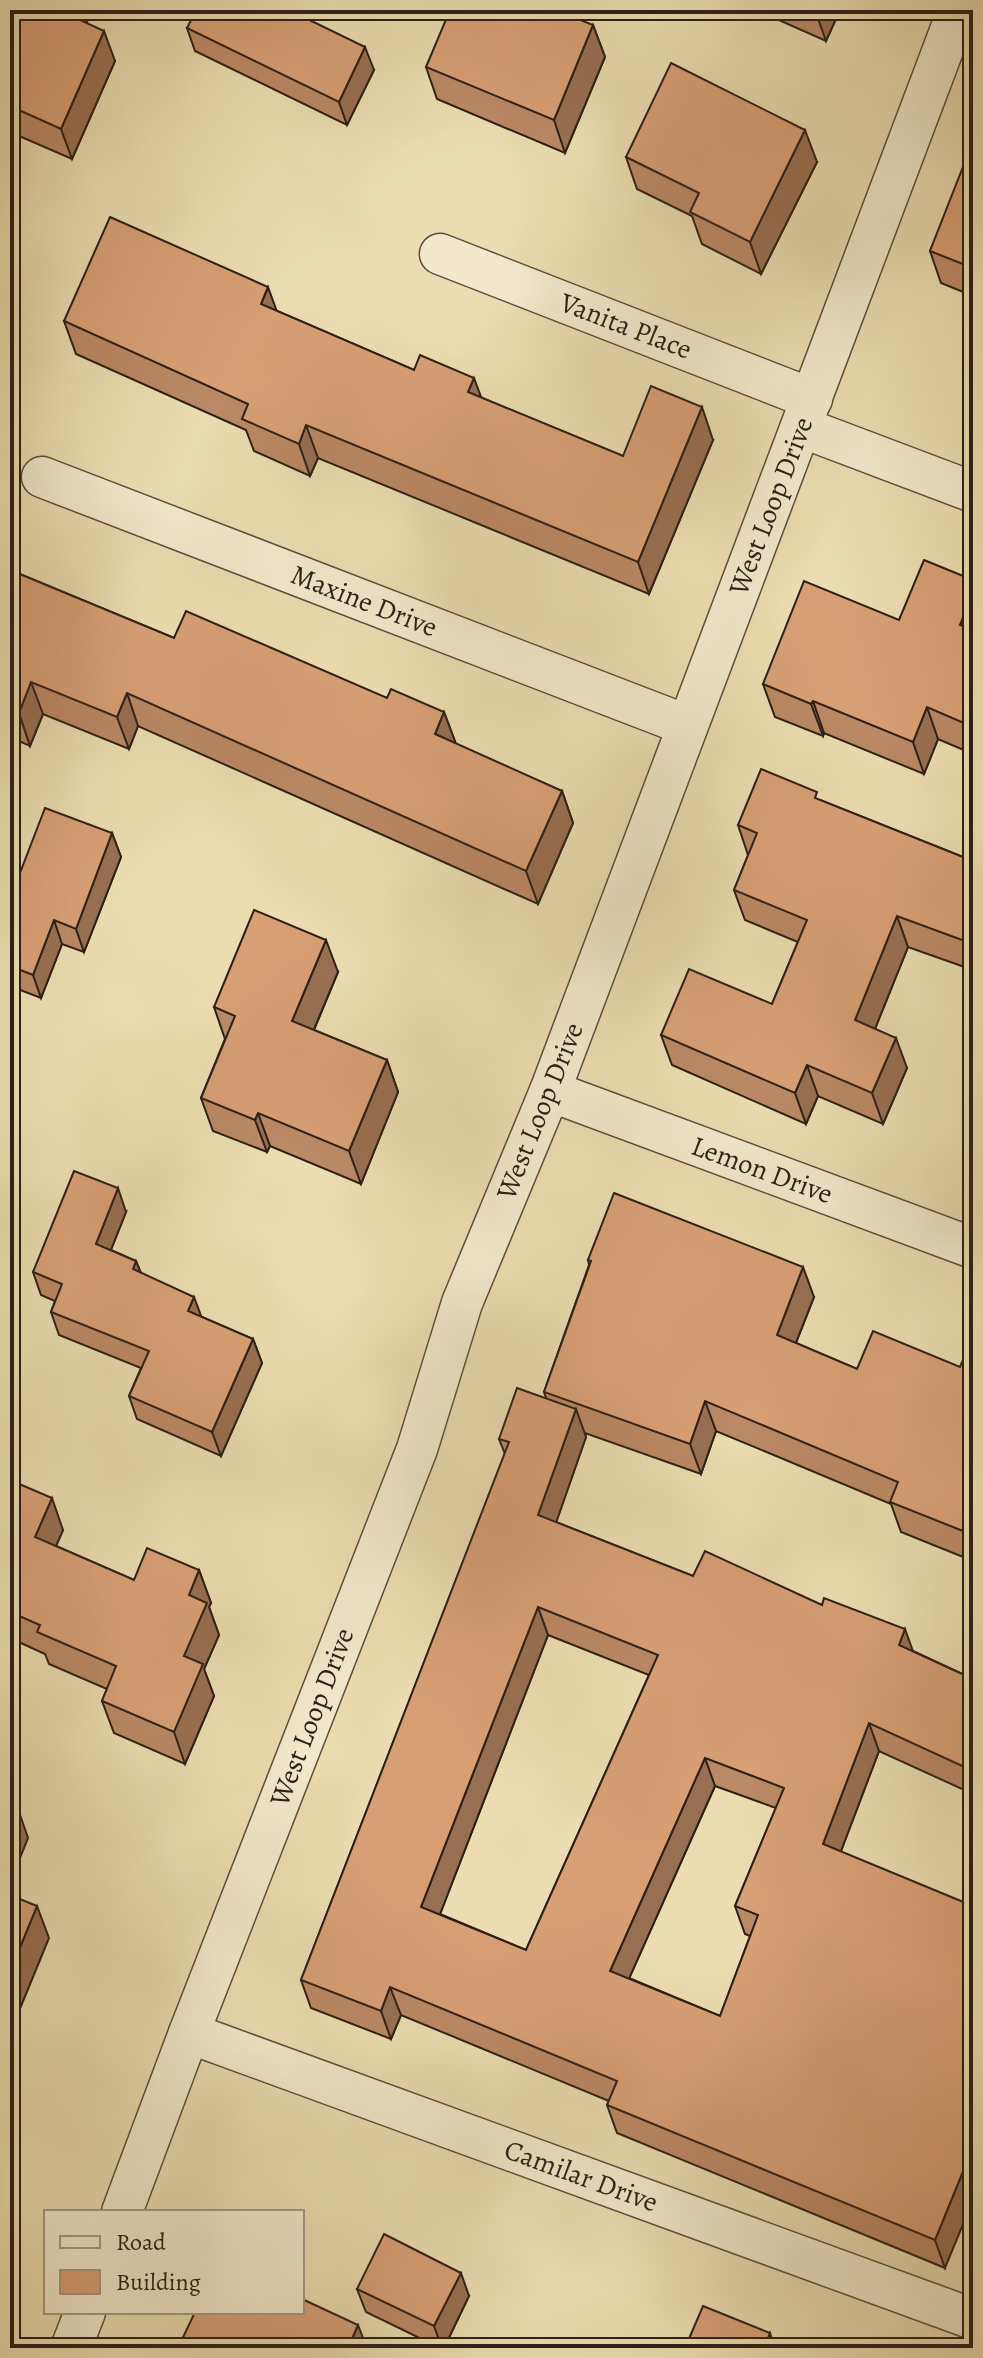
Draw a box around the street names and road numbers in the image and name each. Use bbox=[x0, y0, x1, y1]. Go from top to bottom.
street label: Vanita Place bbox=[554, 283, 697, 369]
street label: West Loop Drive bbox=[719, 412, 822, 601]
street label: Maxine Drive bbox=[285, 556, 443, 646]
street label: West Loop Drive bbox=[487, 1017, 593, 1206]
street label: Lemon Drive bbox=[686, 1127, 838, 1213]
street label: West Loop Drive bbox=[260, 1623, 363, 1812]
street label: Camilar Drive bbox=[499, 2131, 663, 2221]

